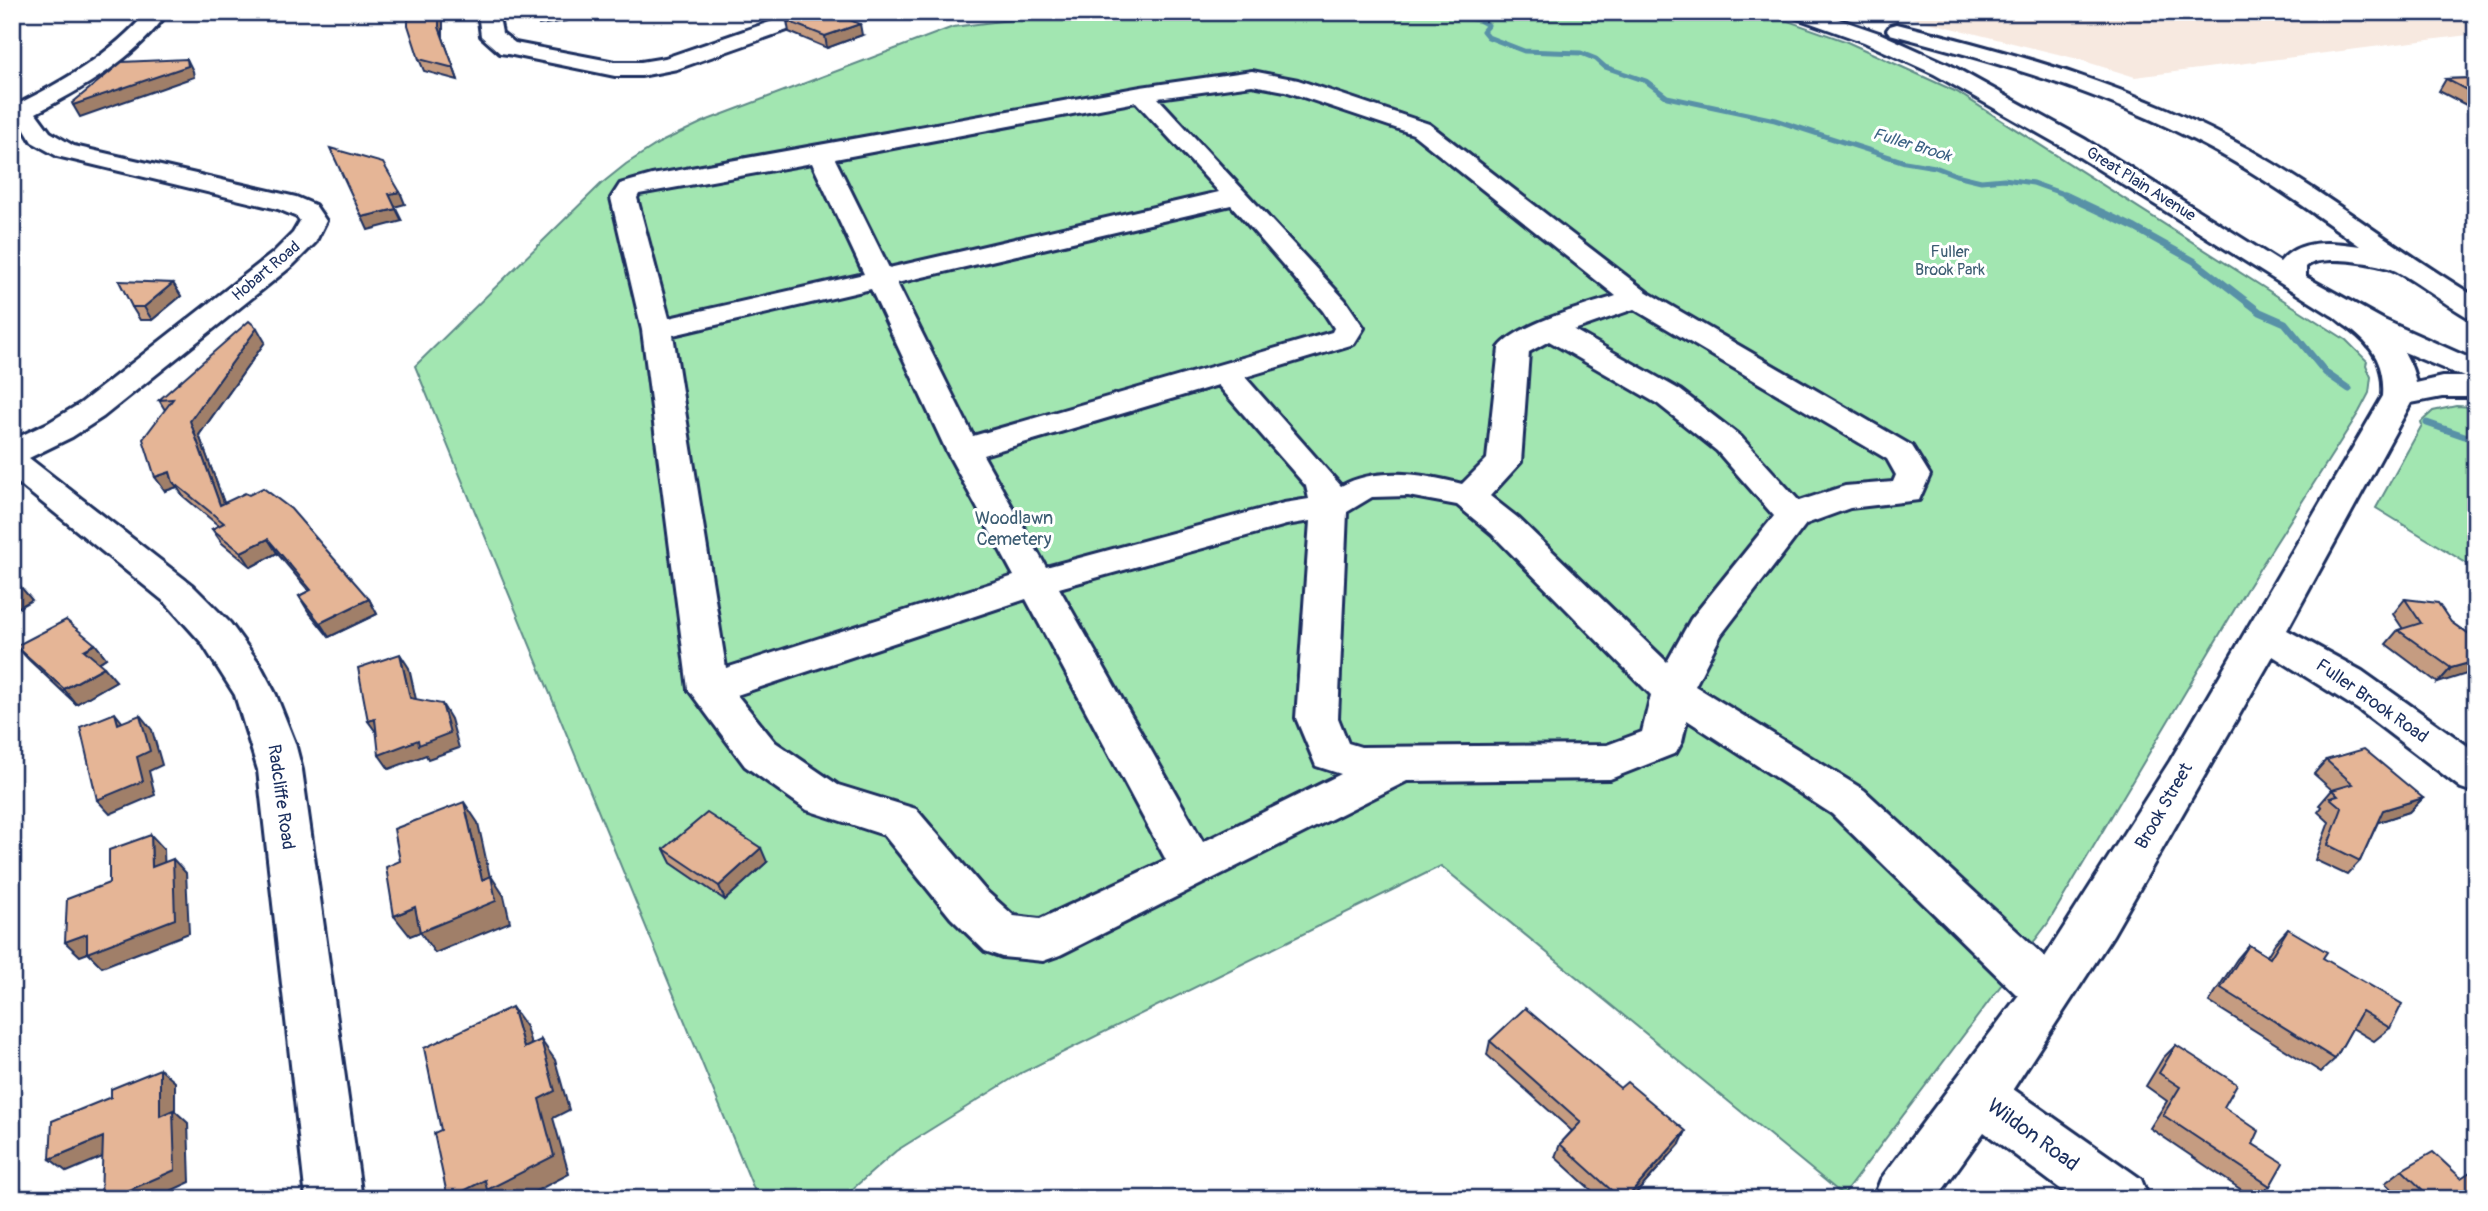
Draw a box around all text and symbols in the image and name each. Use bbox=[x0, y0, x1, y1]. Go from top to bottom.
water label: Fuller Brook bbox=[1870, 124, 1955, 167]
street label: Great Plain Avenue bbox=[2083, 142, 2200, 226]
street label: Hobart Road bbox=[228, 237, 304, 305]
park label: Fuller Brook Park bbox=[1915, 242, 1985, 280]
park label: Woodlawn Cemetery bbox=[975, 507, 1053, 551]
street label: Fuller Brook Road bbox=[2311, 654, 2433, 748]
street label: Radcliffe Road bbox=[262, 743, 300, 851]
street label: Brook Street bbox=[2130, 758, 2198, 853]
street label: Wildon Road bbox=[1982, 1092, 2084, 1178]

